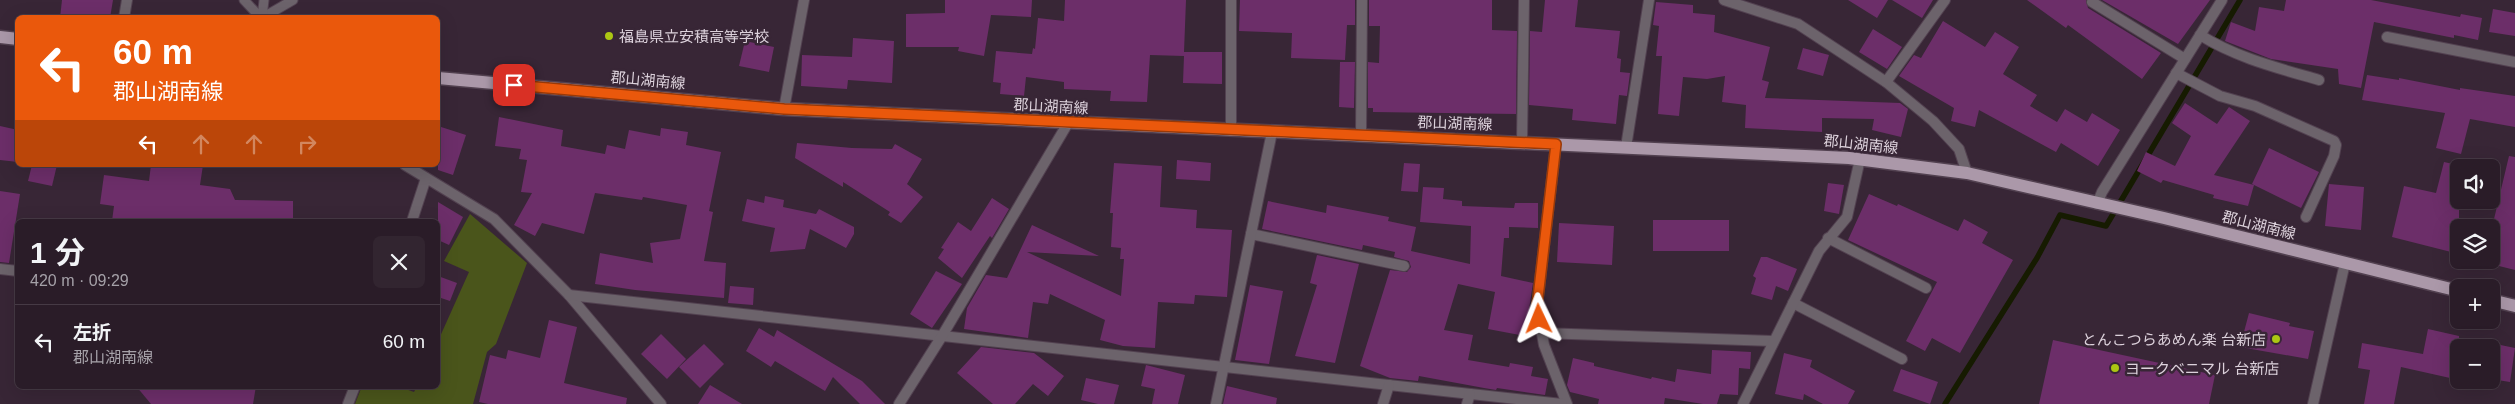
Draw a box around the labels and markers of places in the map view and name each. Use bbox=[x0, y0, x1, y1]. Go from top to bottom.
place label: 福島県立安積高等学校 bbox=[619, 28, 769, 45]
marker: 福島県立安積高等学校 bbox=[603, 30, 615, 42]
pin bbox=[493, 64, 535, 106]
place label: とんこつらあめん楽 台新店 bbox=[2082, 331, 2266, 348]
marker: とんこつらあめん楽 台新店 bbox=[2270, 333, 2282, 345]
place label: ヨークベニマル 台新店 bbox=[2125, 360, 2279, 377]
marker: ヨークベニマル 台新店 bbox=[2109, 362, 2121, 374]

